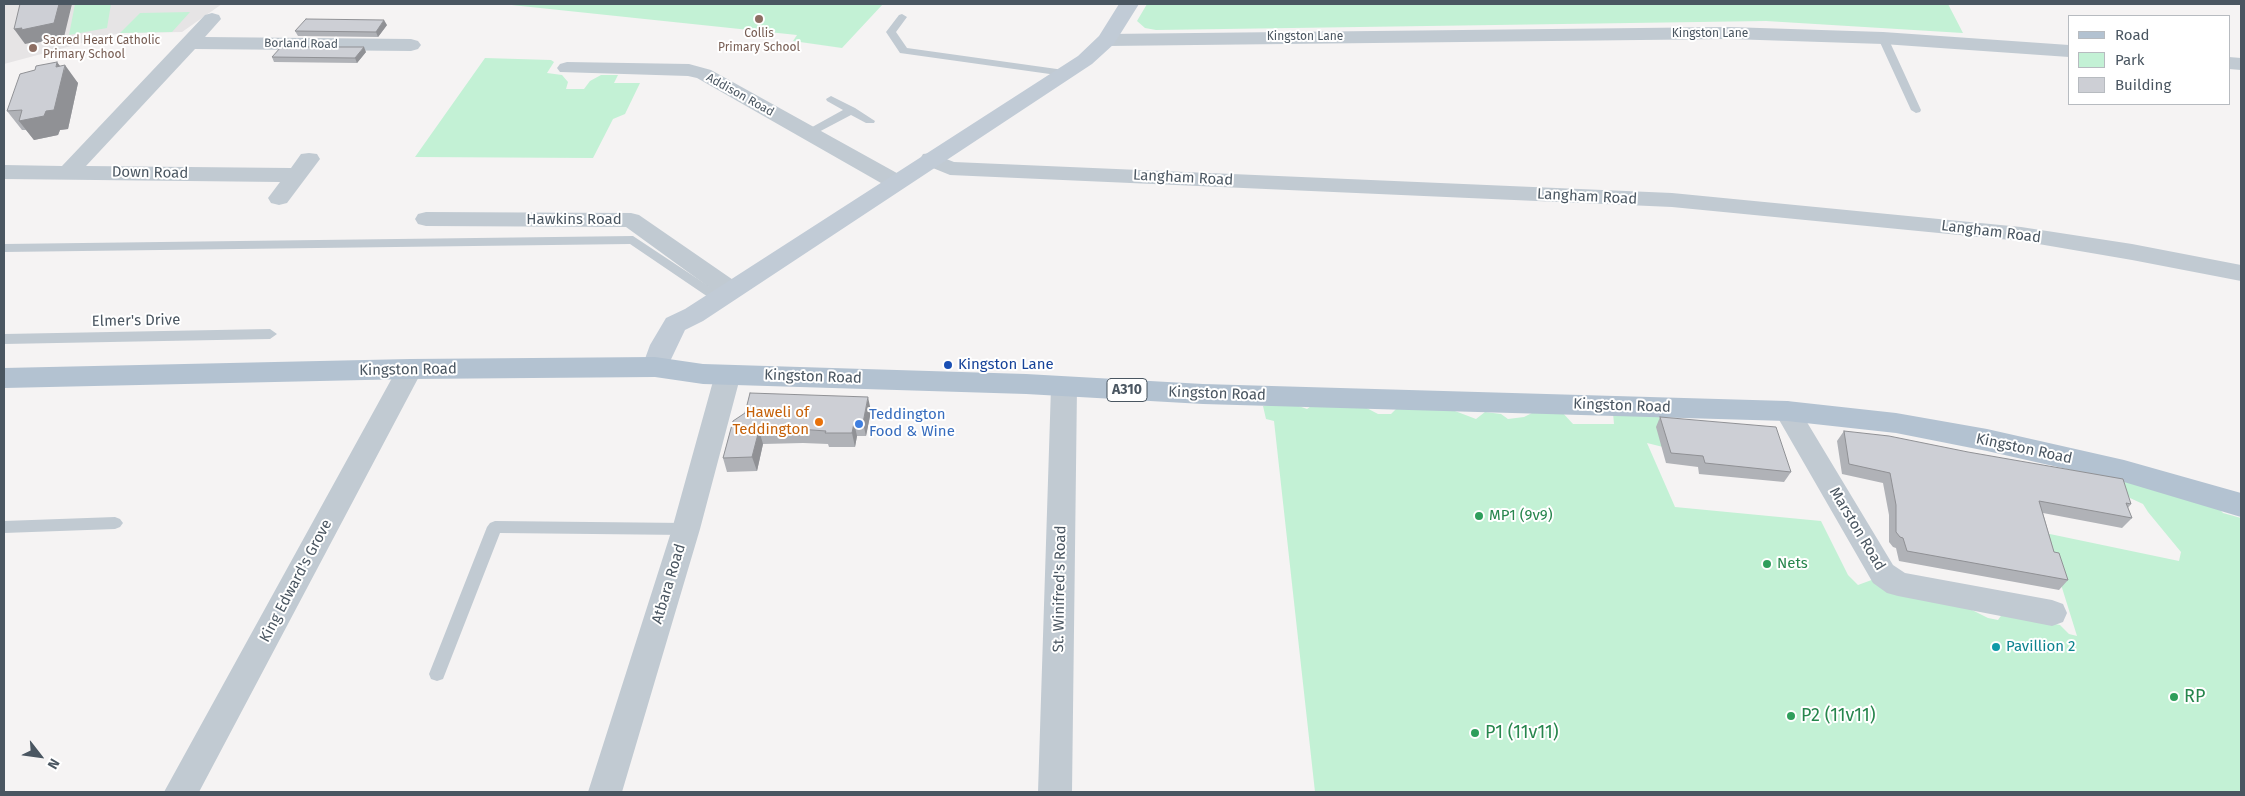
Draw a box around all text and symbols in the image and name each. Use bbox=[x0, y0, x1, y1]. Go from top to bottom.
marker: Collis Primary School bbox=[753, 13, 765, 25]
legend bbox=[2068, 15, 2230, 105]
text: Road bbox=[2115, 26, 2150, 44]
place label: Collis Primary School bbox=[718, 27, 800, 55]
street label: Kingston Lane bbox=[1672, 27, 1748, 41]
street label: Kingston Lane bbox=[1267, 30, 1343, 44]
place label: Sacred Heart Catholic Primary School bbox=[43, 34, 160, 62]
street label: Borland Road bbox=[264, 36, 338, 52]
marker: Sacred Heart Catholic Primary School bbox=[27, 42, 39, 54]
text: Park bbox=[2115, 51, 2145, 69]
street label: Addison Road bbox=[704, 70, 776, 120]
text: Building bbox=[2115, 76, 2171, 94]
street label: Down Road bbox=[112, 163, 188, 183]
street label: Langham Road bbox=[1132, 166, 1234, 190]
street label: Langham Road bbox=[1536, 185, 1638, 209]
street label: Hawkins Road bbox=[526, 211, 622, 229]
street label: Langham Road bbox=[1940, 217, 2042, 247]
street label: Elmer's Drive bbox=[92, 311, 180, 331]
place label: Kingston Lane bbox=[958, 356, 1054, 374]
marker: Kingston Lane bbox=[942, 359, 954, 371]
street label: Kingston Road bbox=[359, 360, 457, 380]
street label: Kingston Road bbox=[764, 366, 862, 388]
road number: A310 bbox=[1107, 378, 1147, 402]
street label: Kingston Road bbox=[1168, 383, 1266, 405]
street label: Kingston Road bbox=[1573, 395, 1671, 417]
place label: Haweli of Teddington bbox=[732, 404, 809, 439]
place label: Teddington Food & Wine bbox=[869, 406, 955, 441]
marker: Haweli of Teddington bbox=[813, 416, 825, 428]
marker: Teddington Food & Wine bbox=[853, 418, 865, 430]
street label: Kingston Road bbox=[1974, 430, 2074, 468]
street label: Marston Road bbox=[1825, 484, 1889, 574]
place label: MP1 (9v9) bbox=[1489, 507, 1552, 525]
marker: MP1 (9v9) bbox=[1473, 510, 1485, 522]
street label: King Edward's Grove bbox=[256, 517, 336, 645]
street label: St. Winifred's Road bbox=[1050, 525, 1070, 653]
street label: Atbara Road bbox=[648, 542, 690, 626]
place label: Nets bbox=[1777, 555, 1808, 573]
marker: Nets bbox=[1761, 558, 1773, 570]
place label: Pavillion 2 bbox=[2006, 638, 2075, 656]
marker: Pavillion 2 bbox=[1990, 641, 2002, 653]
place label: RP bbox=[2184, 686, 2205, 708]
marker: RP bbox=[2168, 691, 2180, 703]
place label: P2 (11v11) bbox=[1801, 705, 1876, 727]
marker: P2 (11v11) bbox=[1785, 710, 1797, 722]
place label: P1 (11v11) bbox=[1485, 722, 1559, 744]
marker: P1 (11v11) bbox=[1469, 727, 1481, 739]
north arrow bbox=[15, 731, 65, 781]
text: N bbox=[44, 755, 63, 772]

